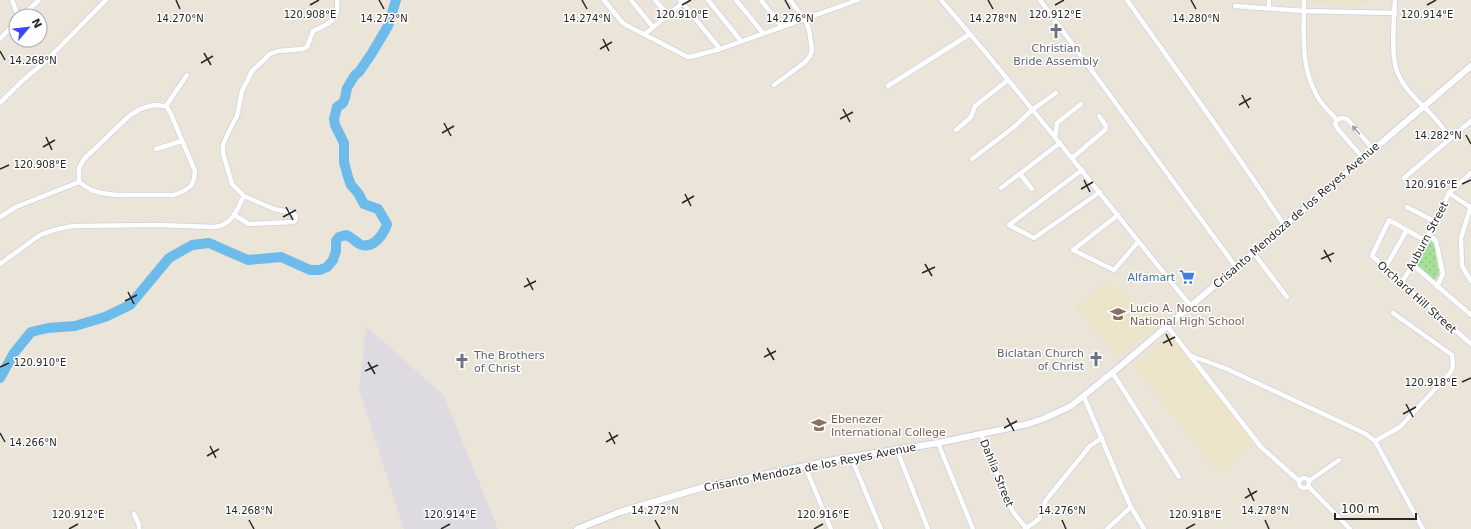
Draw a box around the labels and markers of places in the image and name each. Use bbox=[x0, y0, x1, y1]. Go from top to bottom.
church icon: Christian Bride Assembly bbox=[1047, 22, 1065, 40]
place label: Christian Bride Assembly bbox=[1013, 42, 1099, 68]
supermarket icon: Alfamart bbox=[1178, 268, 1196, 286]
place label: Alfamart bbox=[1128, 271, 1176, 284]
place label: Lucio A. Nocon National High School bbox=[1130, 302, 1245, 328]
school or university icon: Lucio A. Nocon National High School bbox=[1109, 305, 1127, 323]
place label: Biclatan Church of Christ bbox=[997, 347, 1085, 373]
place label: The Brothers of Christ bbox=[473, 349, 545, 375]
church icon: Biclatan Church of Christ bbox=[1087, 350, 1105, 368]
church icon: The Brothers of Christ bbox=[453, 352, 471, 370]
place label: Ebenezer International College bbox=[831, 413, 946, 439]
school or university icon: Ebenezer International College bbox=[810, 416, 828, 434]

